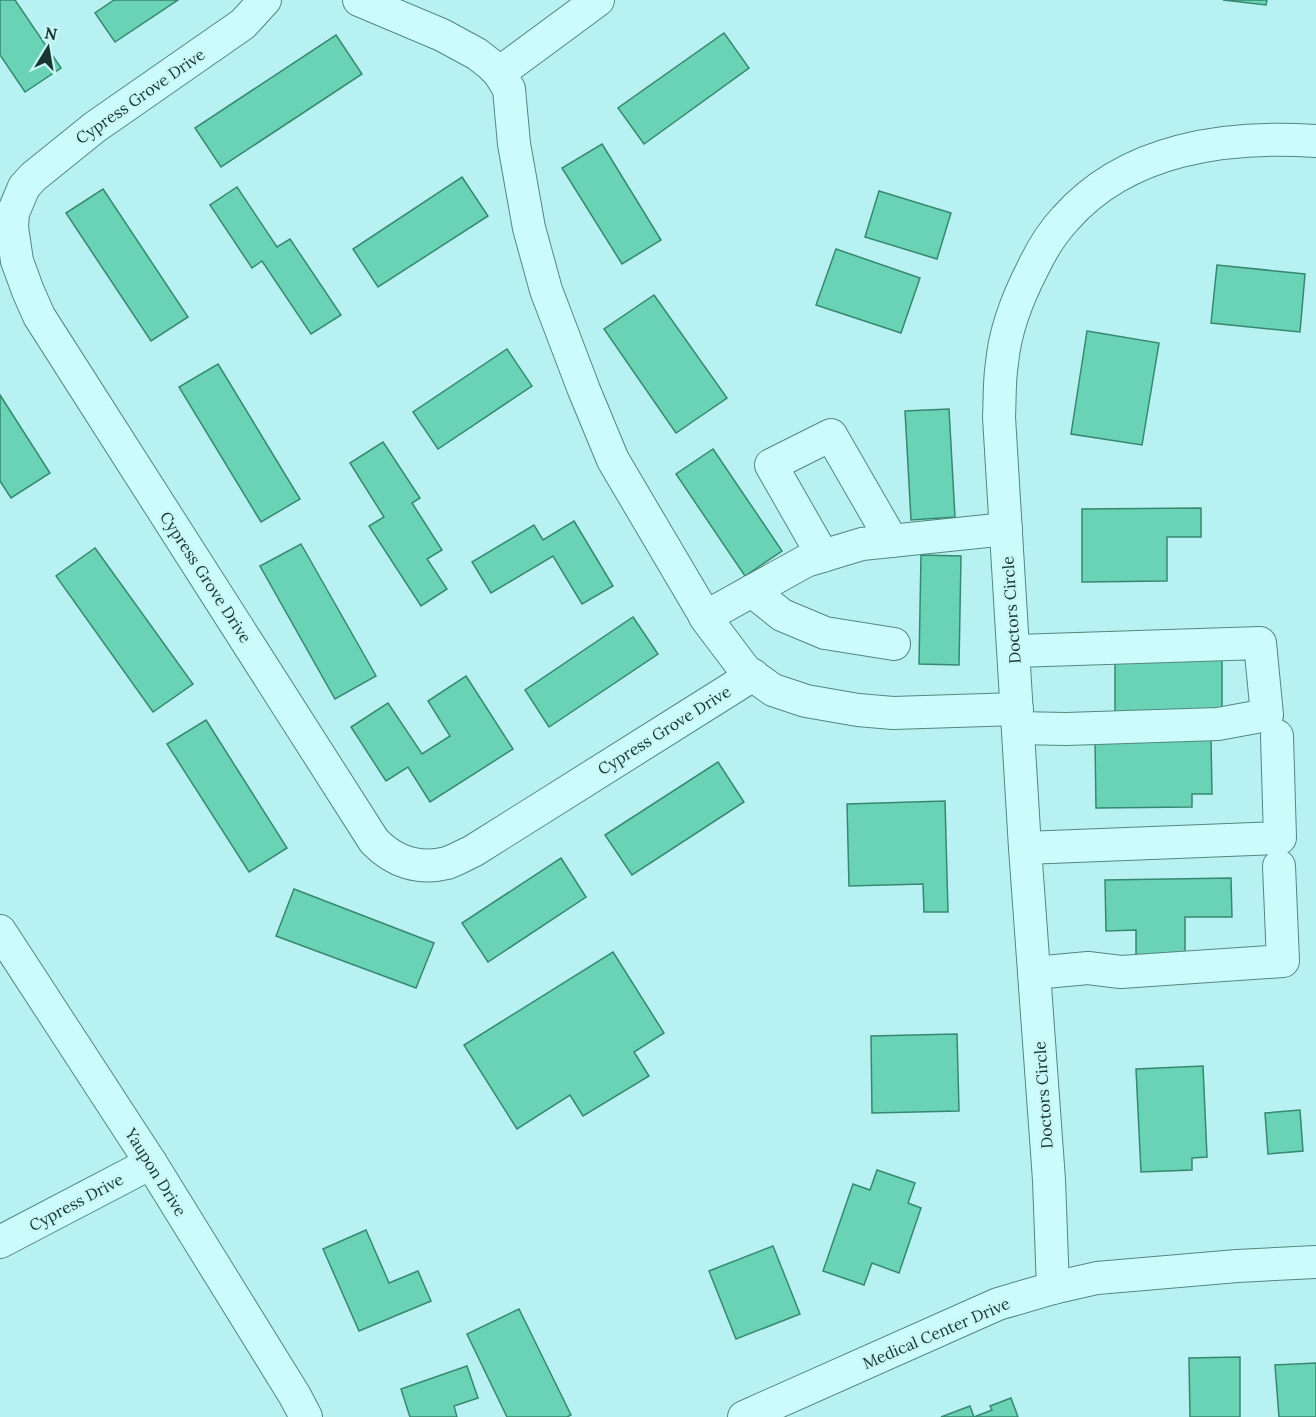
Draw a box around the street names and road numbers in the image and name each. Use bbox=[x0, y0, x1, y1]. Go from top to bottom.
street label: Cypress Grove Drive bbox=[72, 44, 209, 148]
street label: Cypress Grove Drive bbox=[156, 507, 256, 647]
street label: Doctors Circle bbox=[997, 555, 1025, 664]
street label: Cypress Grove Drive bbox=[594, 681, 734, 779]
street label: Doctors Circle bbox=[1029, 1040, 1057, 1149]
street label: Yaupon Drive bbox=[121, 1123, 191, 1220]
street label: Cypress Drive bbox=[26, 1169, 127, 1235]
street label: Medical Center Drive bbox=[859, 1293, 1013, 1373]

